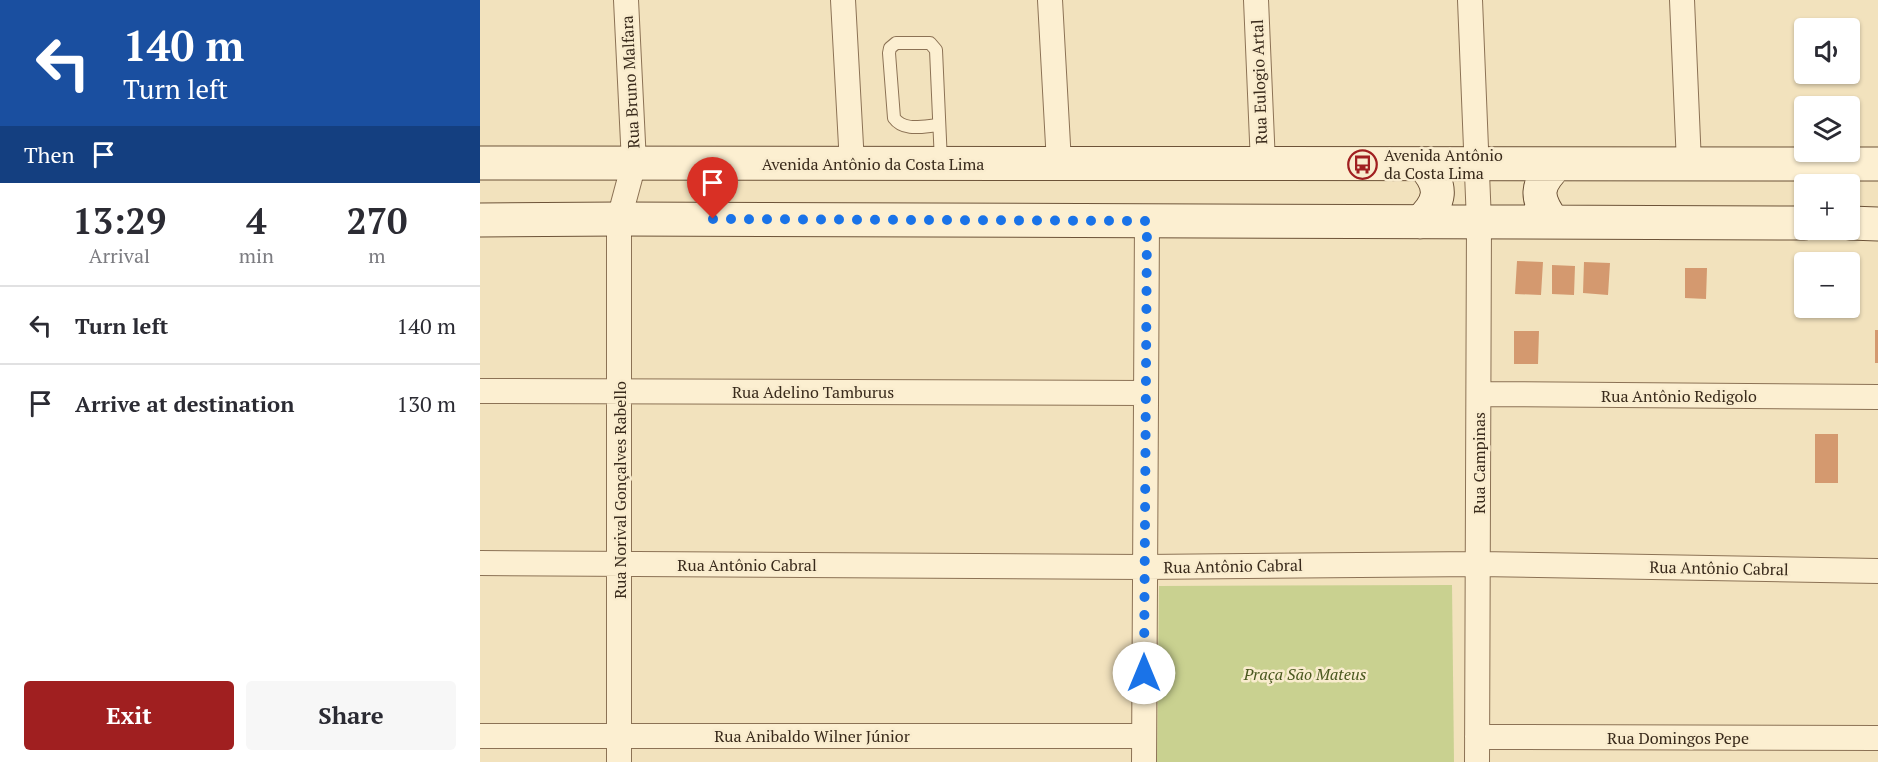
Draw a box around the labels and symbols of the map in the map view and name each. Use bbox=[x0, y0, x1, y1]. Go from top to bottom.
street label: Rua Bruno Malfara bbox=[616, 15, 644, 149]
street label: Rua Eulogio Artal bbox=[1246, 19, 1272, 145]
place label: Avenida Antônio da Costa Lima bbox=[1384, 144, 1503, 184]
bus stop icon: Avenida Antônio da Costa Lima bbox=[1347, 148, 1379, 180]
street label: Avenida Antônio da Costa Lima bbox=[762, 153, 984, 175]
pin bbox=[687, 157, 738, 219]
street label: Rua Norival Gonçalves Rabello bbox=[609, 381, 631, 599]
street label: Rua Adelino Tamburus bbox=[732, 381, 894, 403]
street label: Rua Antônio Redigolo bbox=[1601, 385, 1757, 407]
street label: Rua Campinas bbox=[1468, 412, 1490, 514]
street label: Rua Antônio Cabral bbox=[677, 554, 817, 576]
street label: Rua Antônio Cabral bbox=[1163, 554, 1303, 578]
street label: Rua Antônio Cabral bbox=[1649, 556, 1789, 580]
position arrow bbox=[1112, 641, 1176, 705]
park label: Praça São Mateus bbox=[1243, 663, 1367, 685]
street label: Rua Anibaldo Wilner Júnior bbox=[714, 725, 911, 747]
street label: Rua Domingos Pepe bbox=[1607, 727, 1749, 749]

